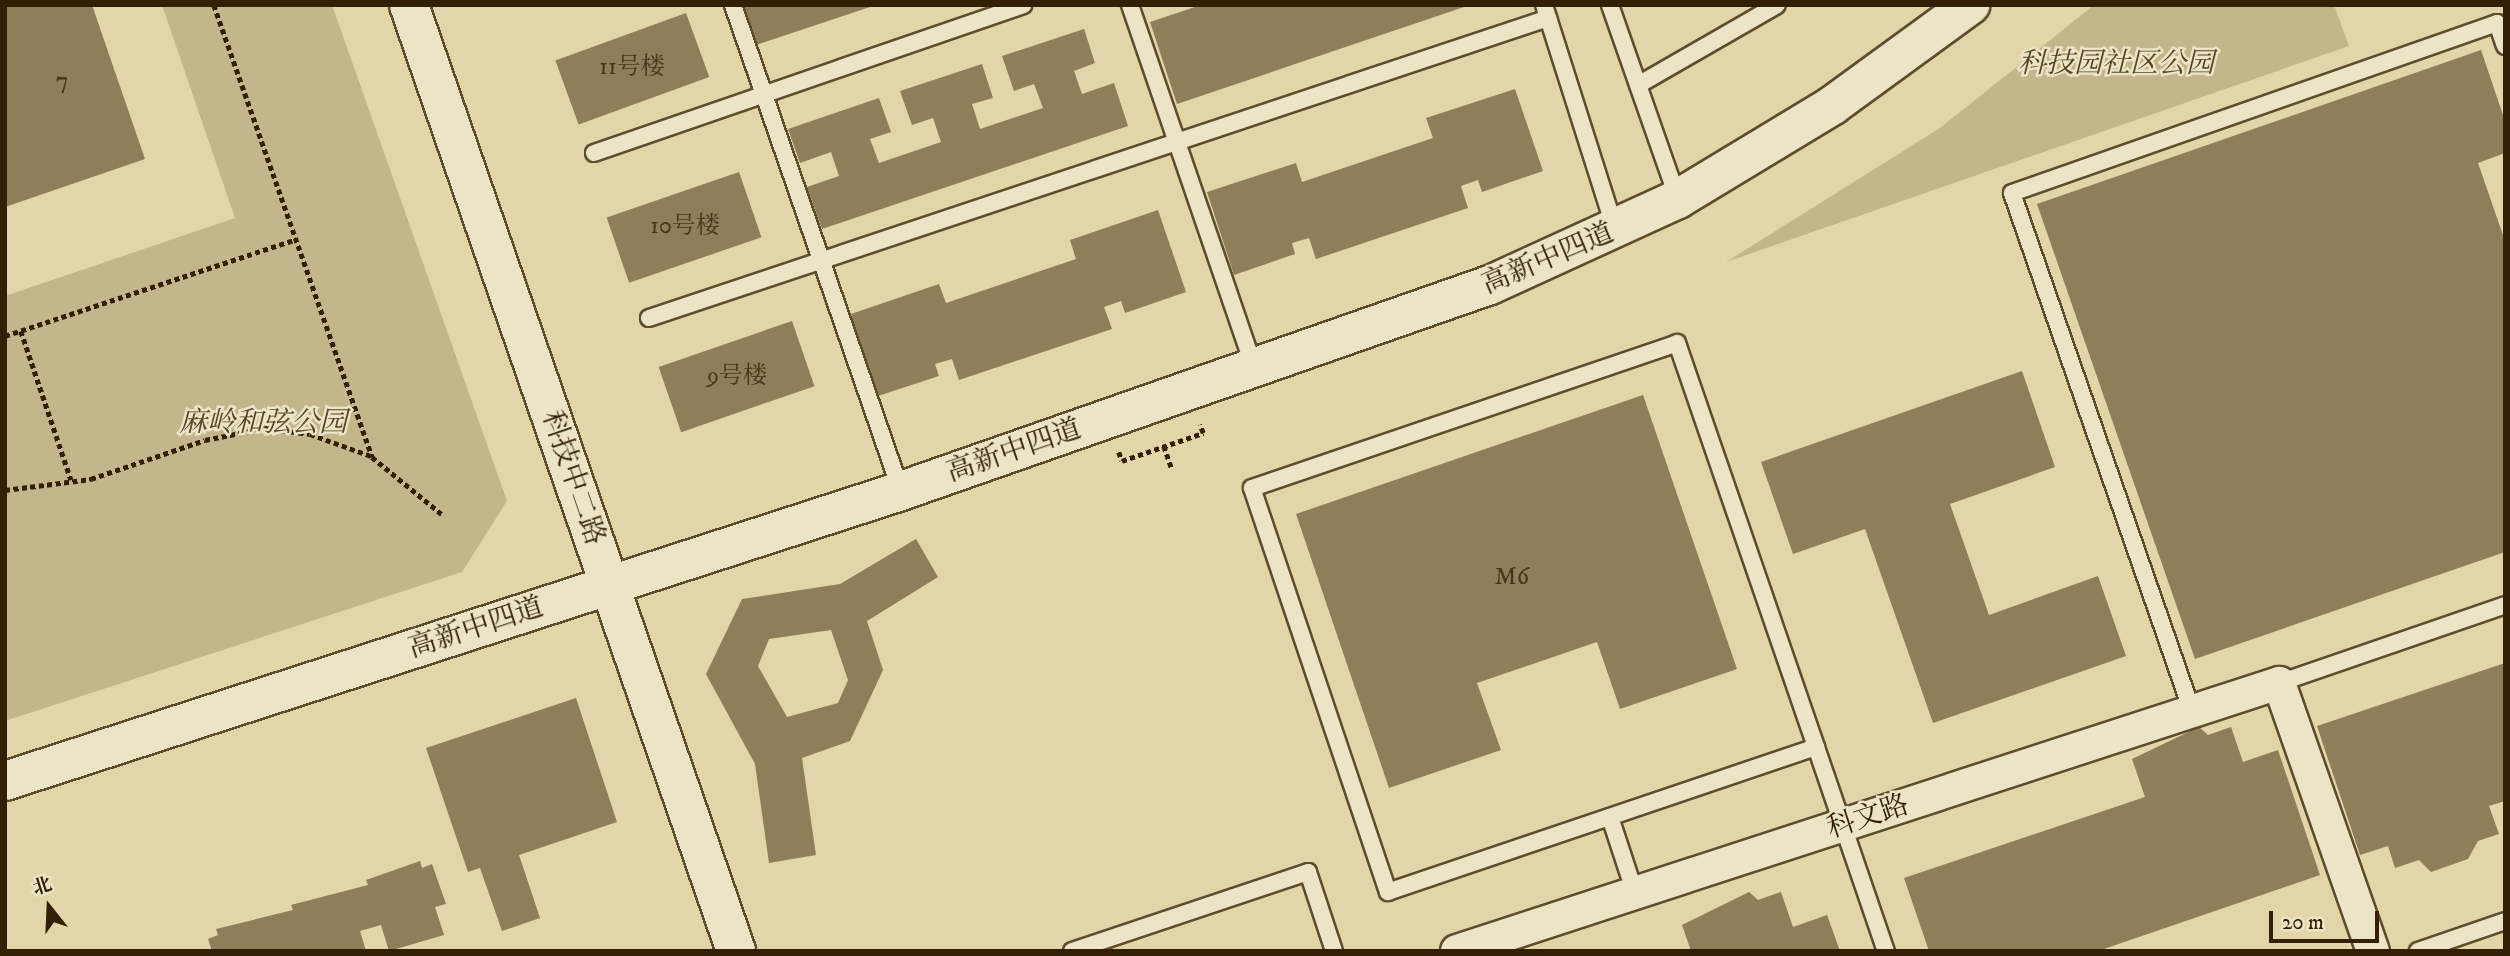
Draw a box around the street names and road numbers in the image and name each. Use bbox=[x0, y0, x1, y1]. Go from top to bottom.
street label: 高新中四道 bbox=[1477, 216, 1619, 302]
street label: 科技中二路 bbox=[534, 406, 612, 550]
street label: 高新中四道 bbox=[942, 412, 1086, 490]
street label: 高新中四道 bbox=[404, 590, 548, 666]
street label: 科文路 bbox=[1823, 788, 1913, 846]

